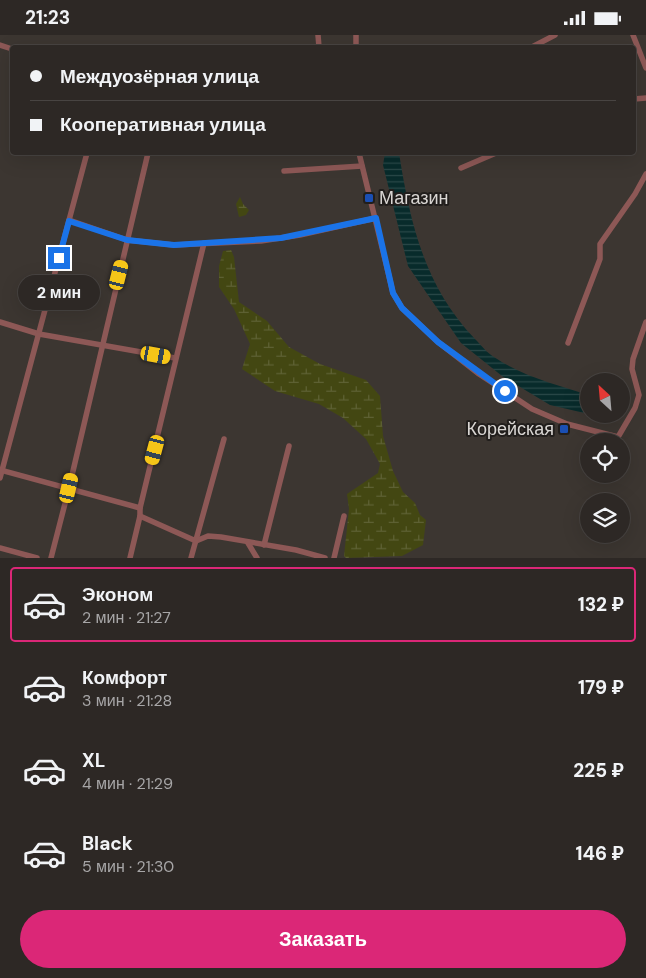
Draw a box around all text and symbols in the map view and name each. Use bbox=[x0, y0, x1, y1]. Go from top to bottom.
text: 21:23 bbox=[25, 5, 70, 30]
text: Междуозёрная улица bbox=[60, 64, 259, 89]
text: Кооперативная улица bbox=[60, 112, 266, 137]
place label: Магазин bbox=[379, 186, 448, 210]
marker: Магазин bbox=[363, 192, 375, 204]
route end bbox=[48, 247, 70, 269]
car bbox=[108, 259, 129, 291]
callout: 2 мин bbox=[18, 275, 100, 311]
text: 2 мин bbox=[37, 282, 81, 303]
car bbox=[139, 345, 172, 365]
north arrow bbox=[580, 373, 630, 423]
map controls bbox=[580, 373, 630, 543]
route start bbox=[494, 380, 516, 402]
place label: Корейская bbox=[466, 417, 554, 441]
marker: Корейская bbox=[558, 423, 570, 435]
button: locate bbox=[580, 433, 630, 483]
car bbox=[143, 434, 166, 466]
car bbox=[58, 472, 79, 504]
button: layers bbox=[580, 493, 630, 543]
icon: car bbox=[22, 582, 67, 627]
text: Эконом bbox=[82, 582, 153, 607]
text: 132 ₽ bbox=[578, 592, 624, 617]
text: 2 мин · 21:27 bbox=[82, 607, 171, 628]
icon: car bbox=[22, 665, 67, 710]
text: Комфорт bbox=[82, 665, 167, 690]
text: 179 ₽ bbox=[578, 675, 624, 700]
text: 3 мин · 21:28 bbox=[82, 690, 172, 711]
icon: car bbox=[22, 748, 67, 793]
text: XL bbox=[82, 748, 105, 773]
text: 225 ₽ bbox=[573, 758, 624, 783]
text: 4 мин · 21:29 bbox=[82, 773, 173, 794]
icon: car bbox=[22, 831, 67, 876]
text: Black bbox=[82, 831, 133, 856]
text: 146 ₽ bbox=[576, 841, 624, 866]
text: 5 мин · 21:30 bbox=[82, 856, 174, 877]
button: Заказать bbox=[20, 910, 626, 968]

